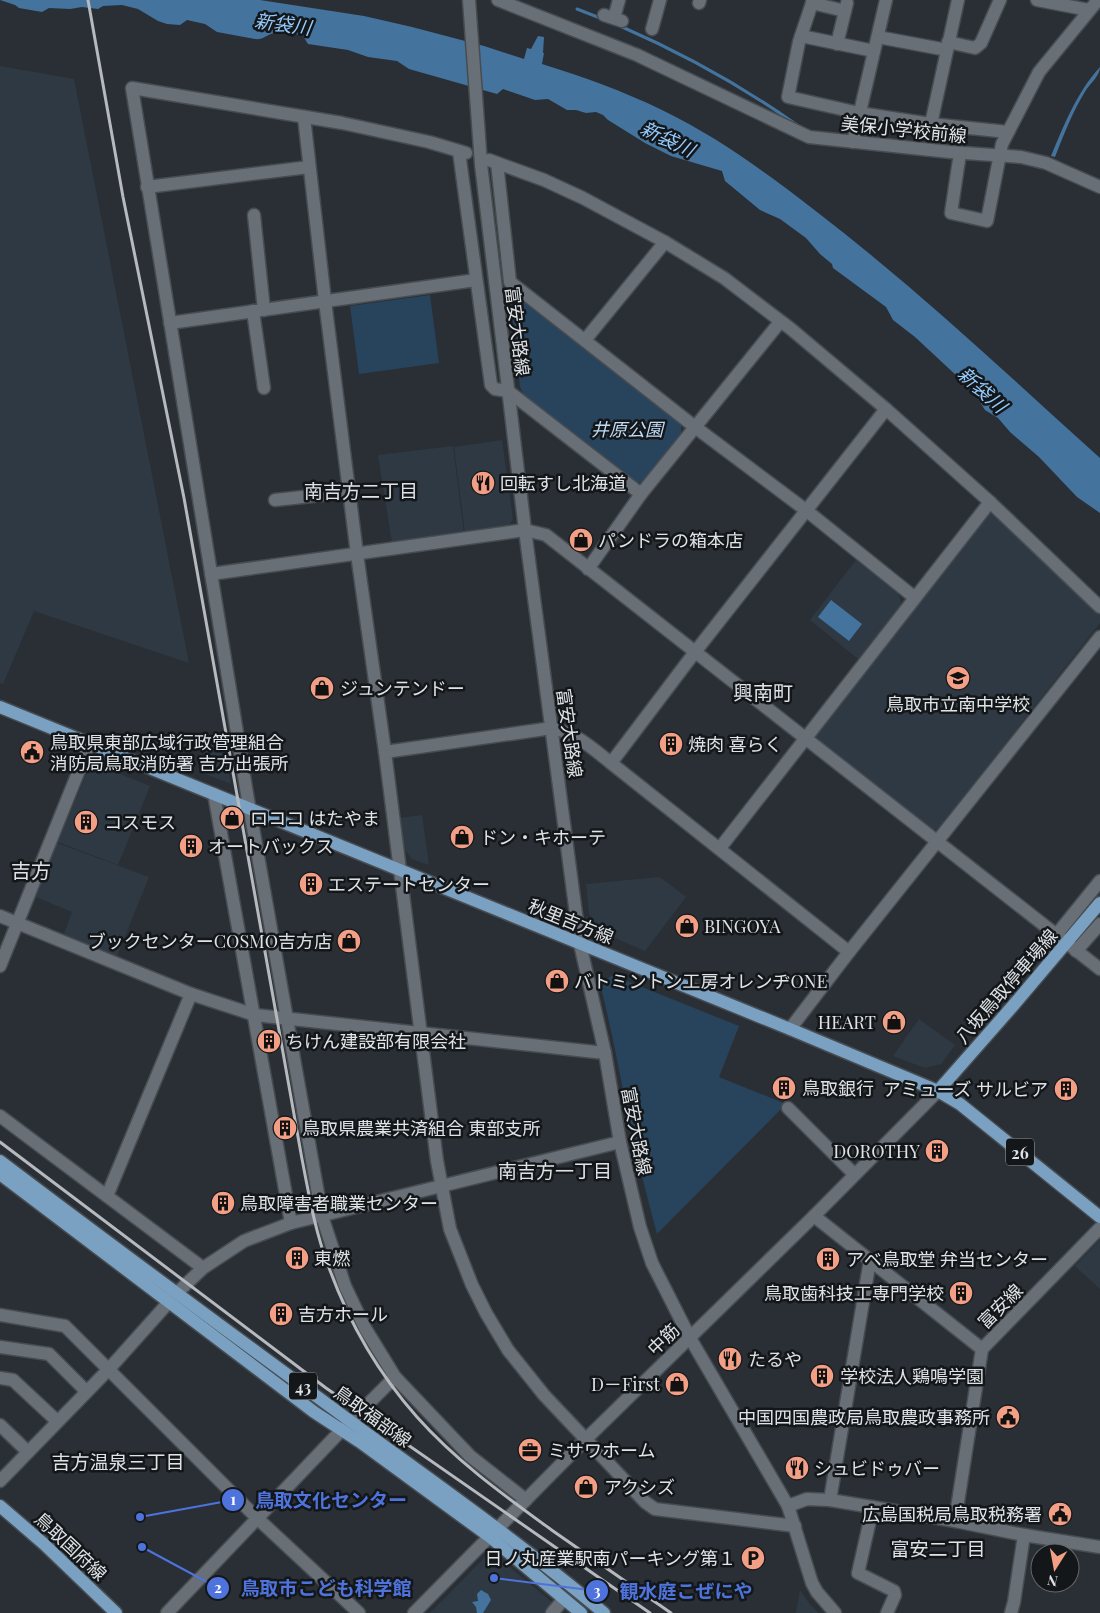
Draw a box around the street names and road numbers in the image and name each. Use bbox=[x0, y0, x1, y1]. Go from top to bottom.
street label: 美保小学校前線 bbox=[840, 110, 968, 148]
street label: 富安大路線 bbox=[501, 285, 535, 377]
street label: 富安大路線 bbox=[552, 687, 588, 779]
street label: 秋里吉方線 bbox=[525, 893, 617, 949]
street label: 八坂鳥取停車場線 bbox=[950, 924, 1062, 1048]
street label: 富安大路線 bbox=[617, 1085, 657, 1177]
road number: 26 bbox=[1006, 1138, 1034, 1166]
street label: 富安線 bbox=[972, 1278, 1028, 1334]
street label: 中筋 bbox=[642, 1318, 684, 1360]
road number: 43 bbox=[289, 1372, 317, 1400]
street label: 鳥取福部線 bbox=[330, 1380, 416, 1452]
street label: 鳥取国府線 bbox=[30, 1507, 112, 1585]

